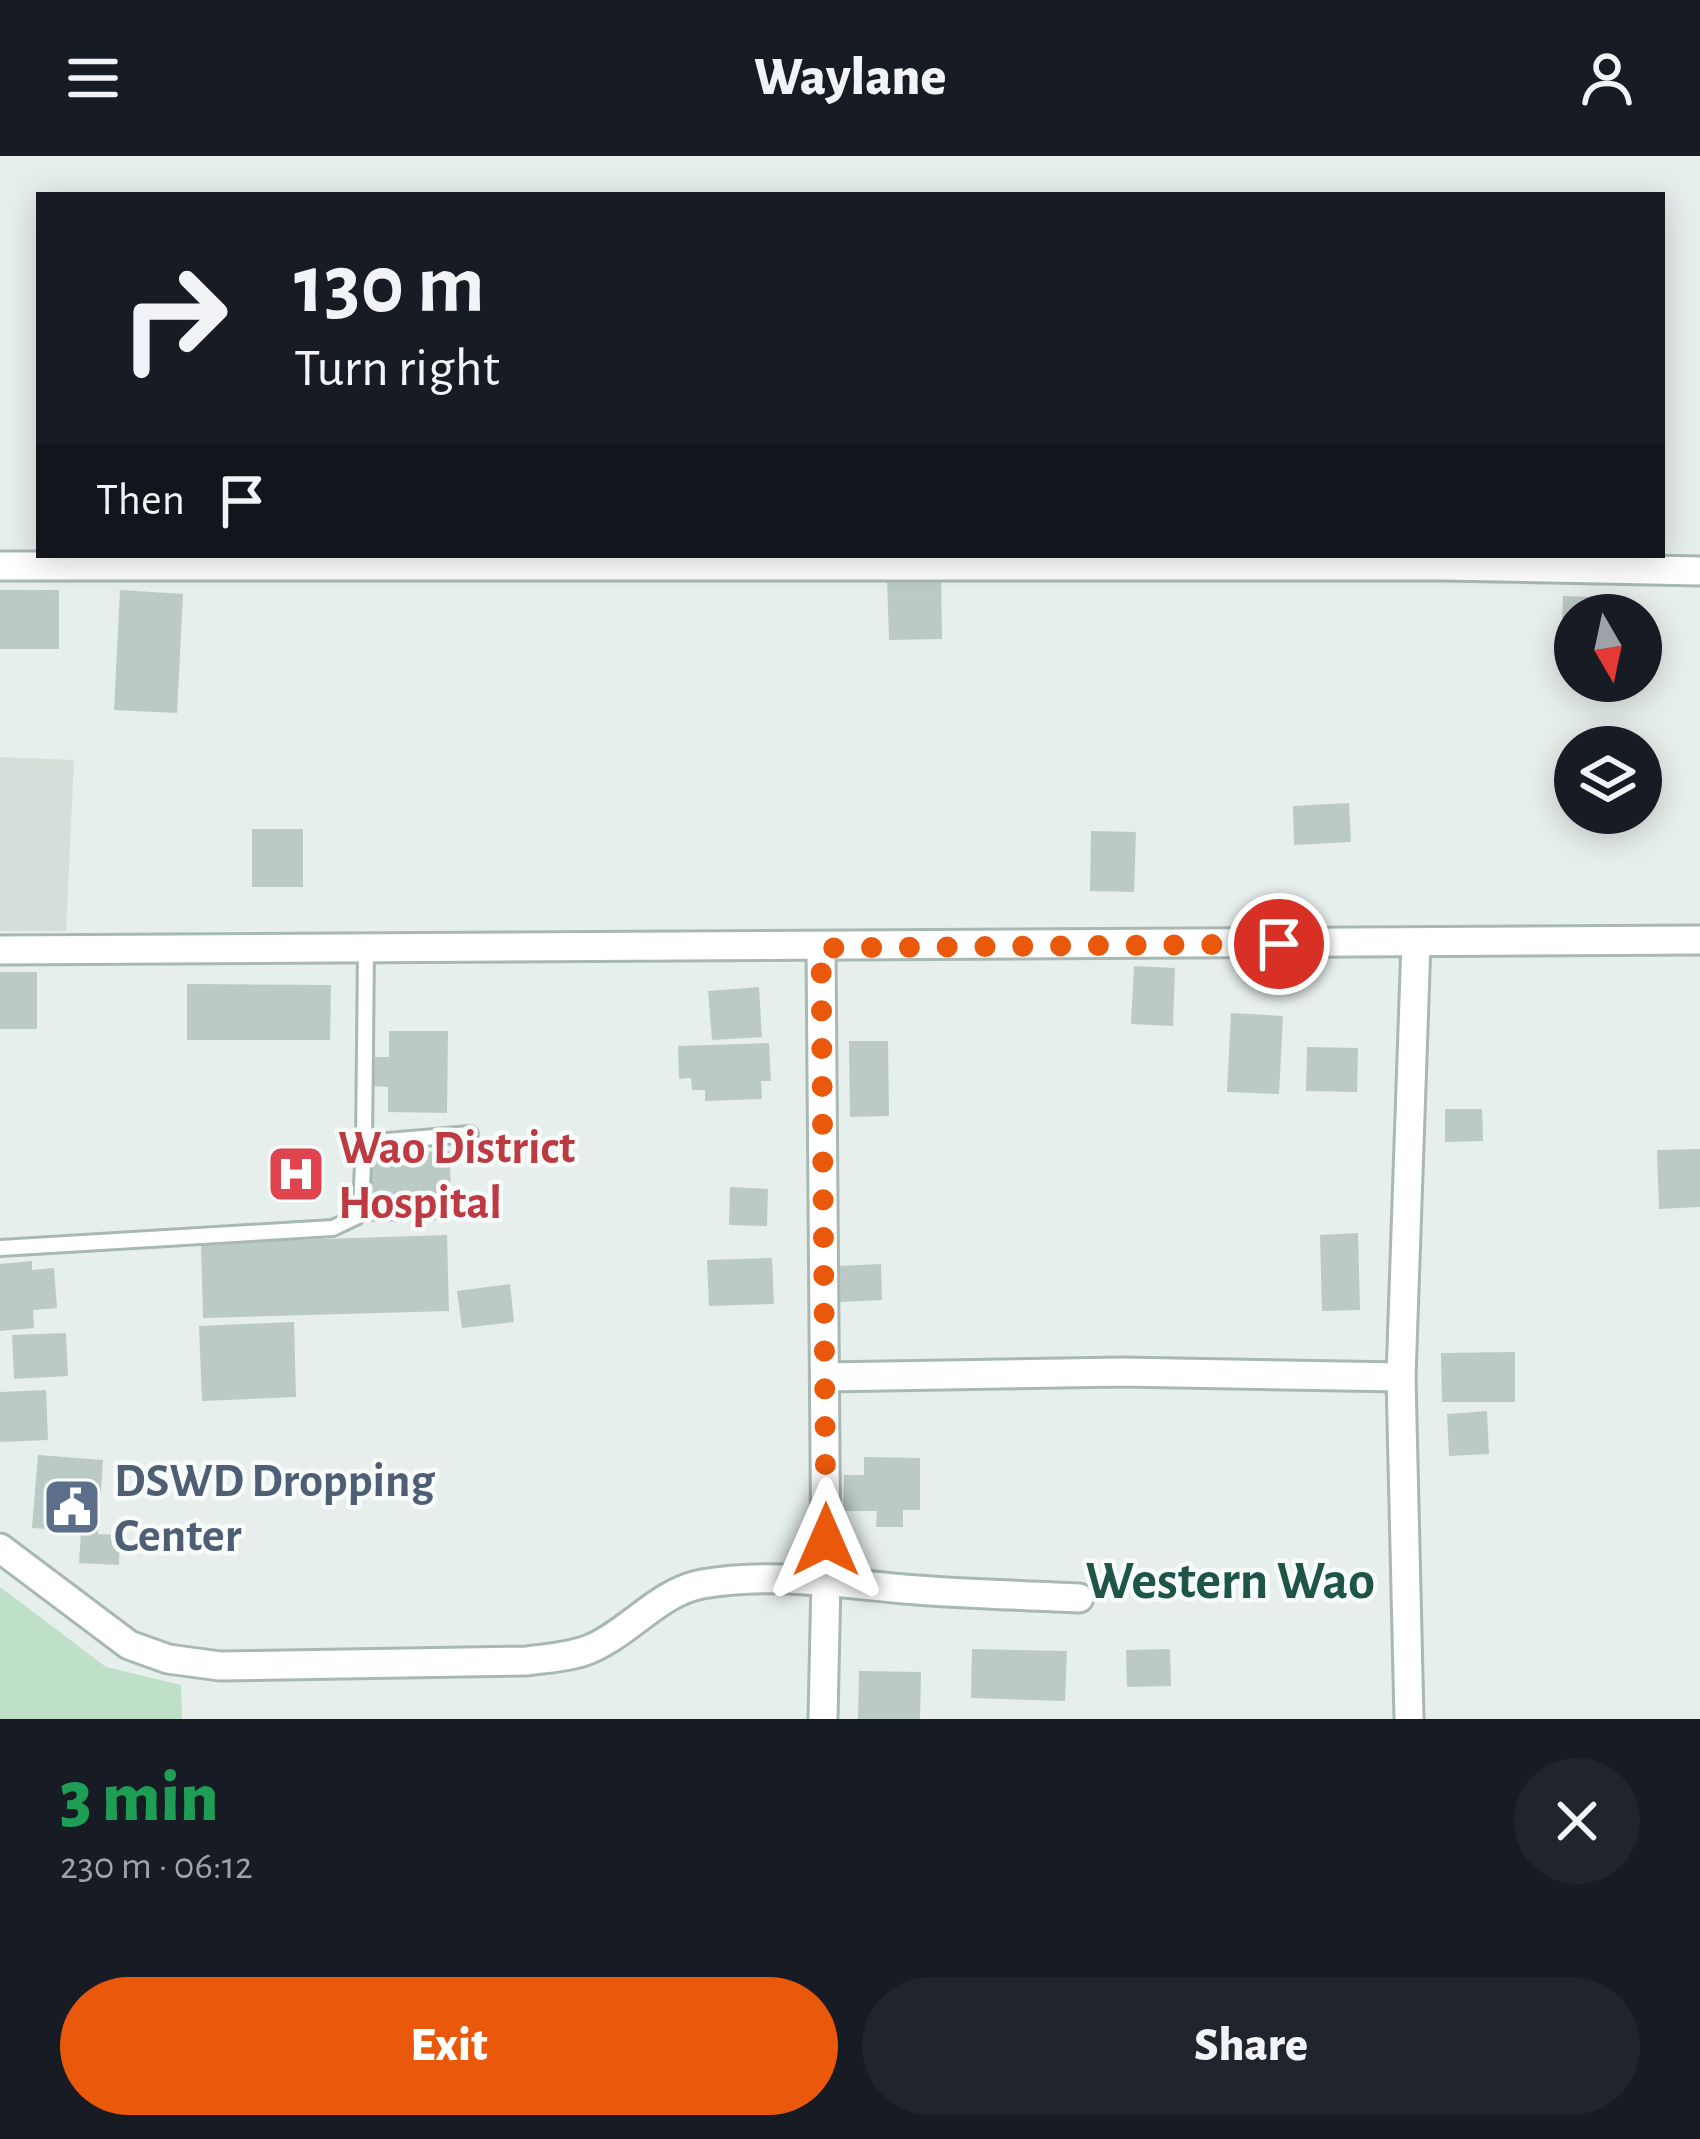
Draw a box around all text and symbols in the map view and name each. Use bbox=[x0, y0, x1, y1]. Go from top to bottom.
icon: menu bbox=[60, 45, 126, 111]
icon: person bbox=[1574, 45, 1640, 111]
text: Waylane bbox=[754, 51, 946, 105]
icon: right bbox=[96, 240, 252, 396]
text: 130 m bbox=[294, 244, 485, 328]
text: Turn right bbox=[294, 342, 500, 396]
icon: arrive bbox=[209, 468, 275, 534]
text: Then bbox=[96, 478, 185, 523]
north arrow bbox=[1554, 594, 1662, 702]
map controls bbox=[1554, 594, 1662, 834]
button: layers bbox=[1554, 726, 1662, 834]
pin bbox=[1228, 893, 1330, 995]
icon: arrive bbox=[1246, 911, 1312, 977]
place label: Wao District Hospital bbox=[338, 1125, 575, 1228]
hospital icon: Wao District Hospital bbox=[265, 1143, 327, 1205]
place label: DSWD Dropping Center bbox=[114, 1458, 435, 1561]
public building icon: DSWD Dropping Center bbox=[41, 1476, 103, 1538]
position arrow bbox=[763, 1477, 889, 1603]
district label: Western Wao bbox=[1085, 1555, 1375, 1609]
button: close bbox=[1514, 1758, 1640, 1884]
text: 3 min bbox=[60, 1762, 218, 1834]
text: 230 m · 06:12 bbox=[60, 1847, 253, 1886]
button: Exit bbox=[60, 1977, 838, 2115]
button: Share bbox=[862, 1977, 1640, 2115]

